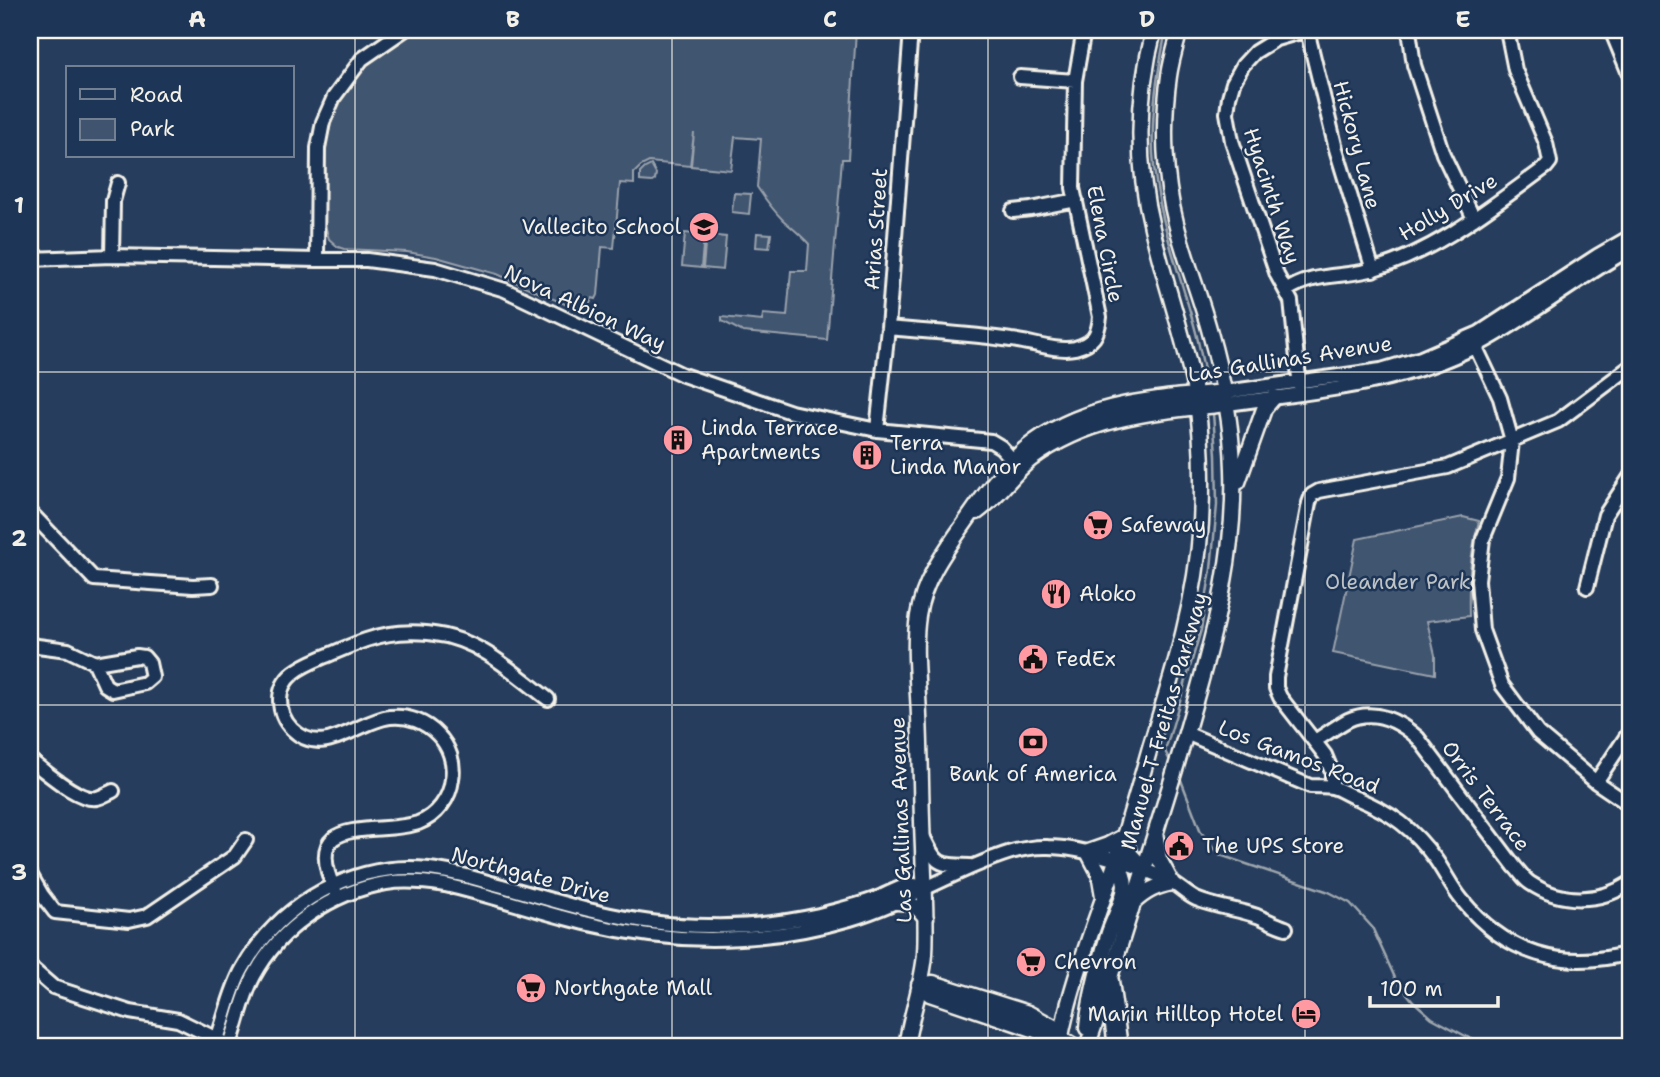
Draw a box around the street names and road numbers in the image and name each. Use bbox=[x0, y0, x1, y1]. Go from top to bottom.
street label: Hickory Lane bbox=[1326, 78, 1388, 212]
street label: Hyacinth Way bbox=[1237, 124, 1307, 268]
street label: Holly Drive bbox=[1393, 166, 1503, 248]
street label: Arias Street bbox=[858, 167, 894, 291]
street label: Elena Circle bbox=[1080, 183, 1130, 305]
street label: Nova Albion Way bbox=[500, 258, 670, 358]
street label: Las Gallinas Avenue bbox=[1186, 329, 1394, 389]
street label: Manuel T Freitas Parkway bbox=[1114, 589, 1214, 853]
street label: Los Gamos Road bbox=[1214, 713, 1384, 801]
street label: Las Gallinas Avenue bbox=[883, 716, 919, 924]
street label: Orris Terrace bbox=[1435, 735, 1537, 857]
street label: Northgate Drive bbox=[448, 840, 614, 910]

